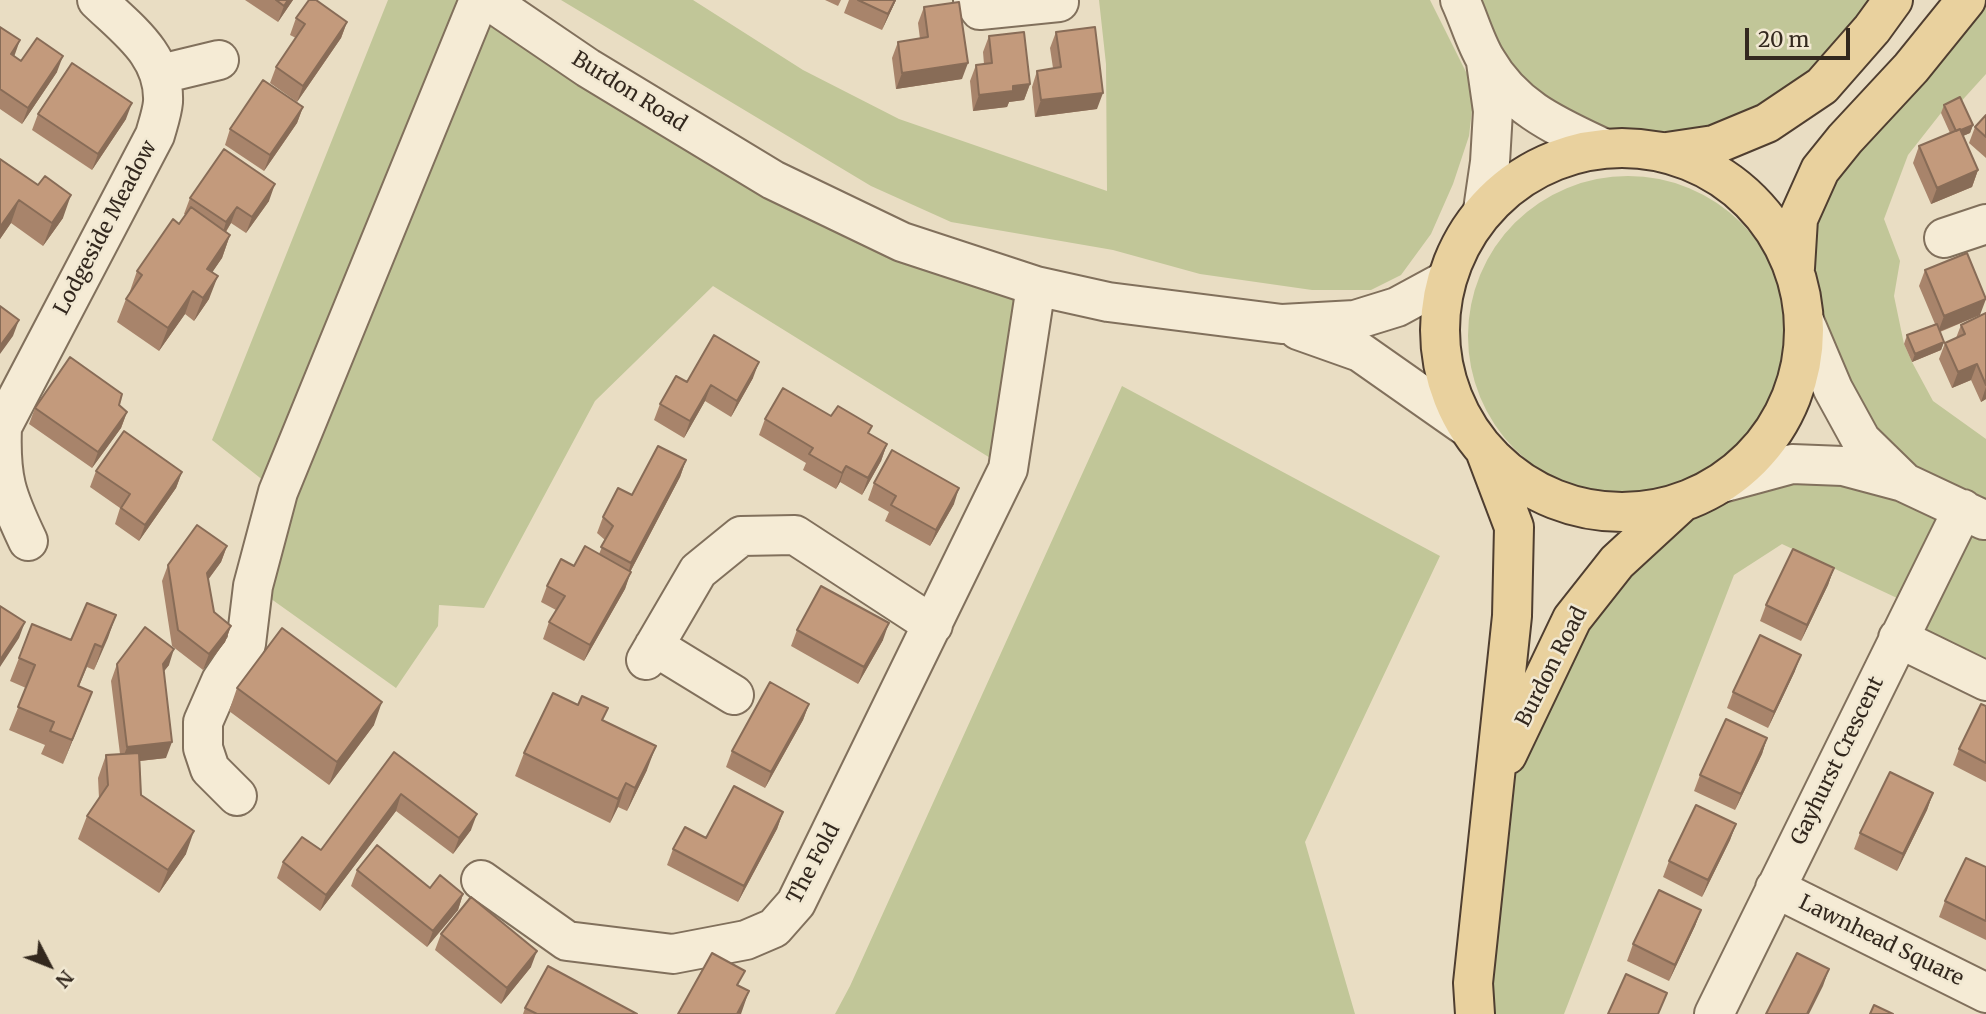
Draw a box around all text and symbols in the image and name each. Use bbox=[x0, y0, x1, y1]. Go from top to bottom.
scale bar bbox=[1748, 14, 1853, 58]
text: 20 m bbox=[1758, 26, 1809, 53]
street label: Burdon Road bbox=[567, 47, 691, 137]
street label: Lodgeside Meadow bbox=[49, 137, 163, 319]
street label: Burdon Road bbox=[1511, 603, 1593, 731]
street label: Gayhurst Crescent bbox=[1786, 673, 1890, 849]
street label: The Fold bbox=[782, 819, 846, 909]
street label: Lawnhead Square bbox=[1795, 890, 1967, 992]
north arrow bbox=[14, 930, 84, 1000]
text: N bbox=[51, 965, 79, 993]

